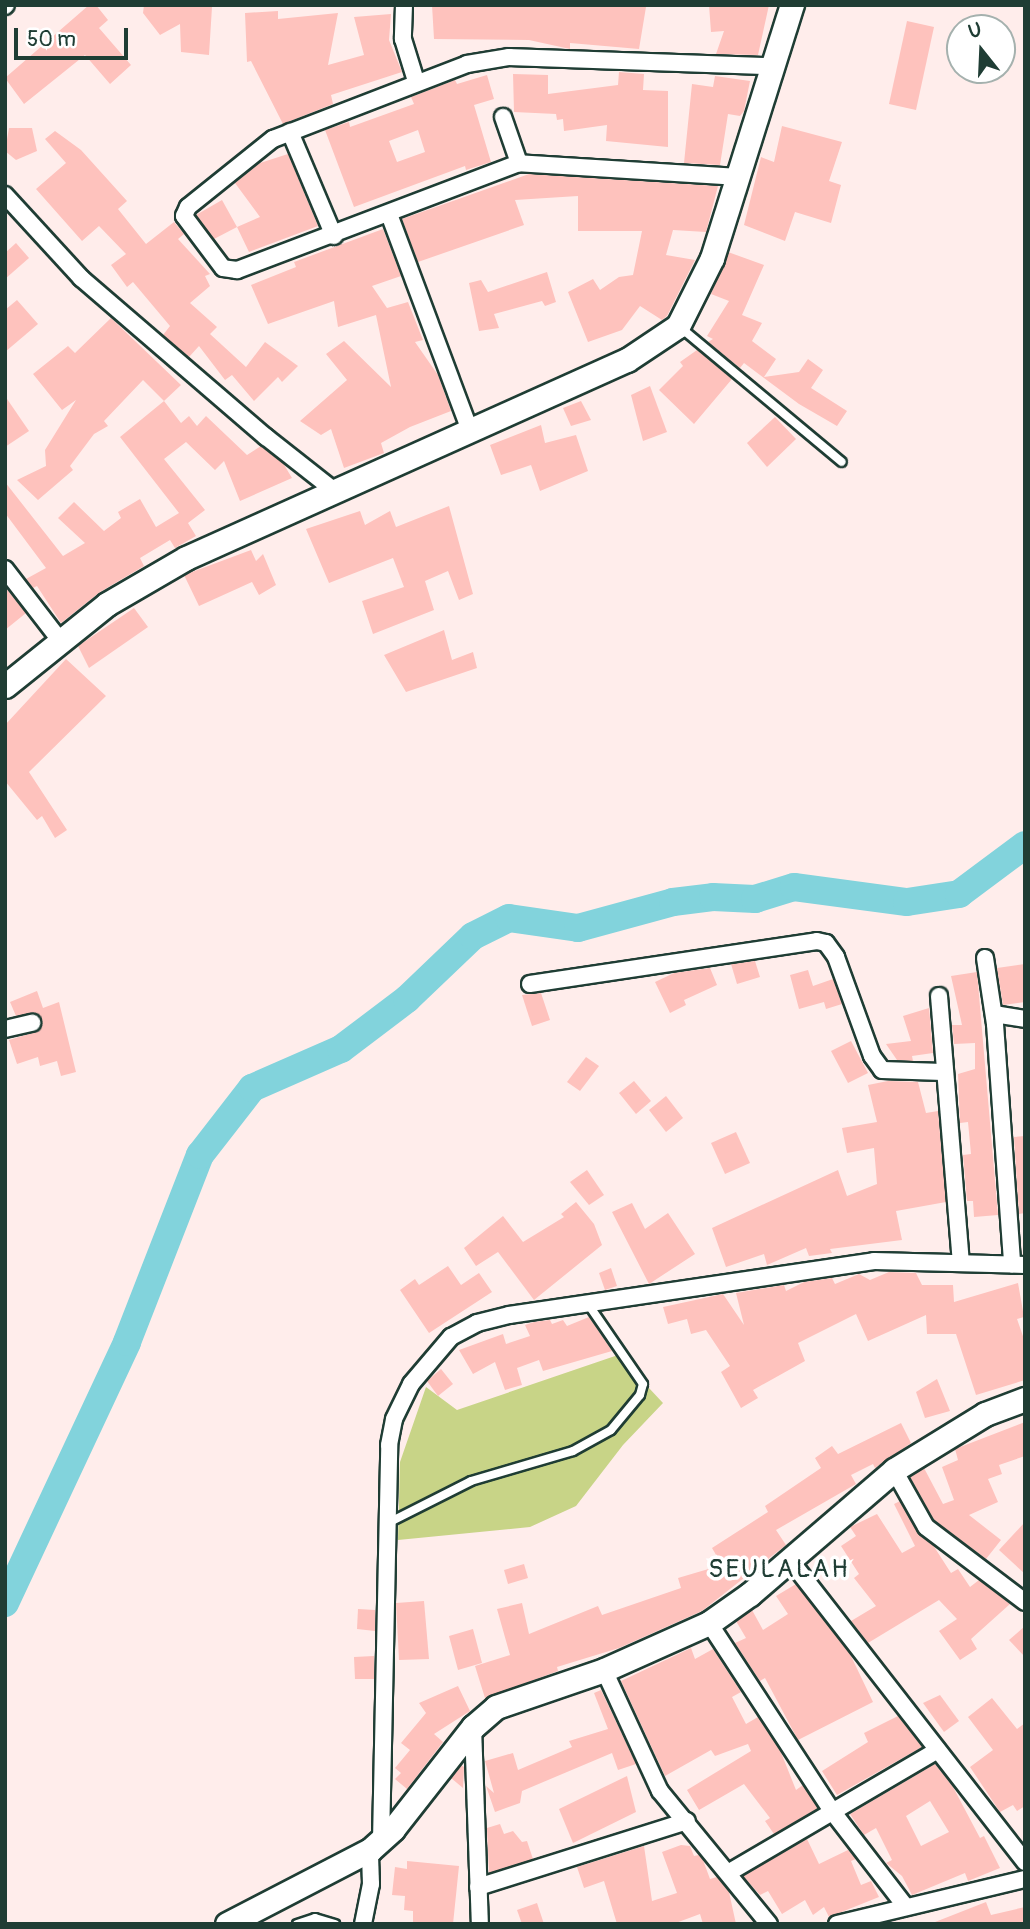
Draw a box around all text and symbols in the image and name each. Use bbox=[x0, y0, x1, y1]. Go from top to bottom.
scale bar bbox=[18, 14, 131, 58]
north arrow bbox=[946, 14, 1016, 84]
text: U bbox=[965, 18, 985, 44]
text: 50 m bbox=[27, 26, 76, 53]
district label: SEULALAH bbox=[709, 1554, 849, 1586]

